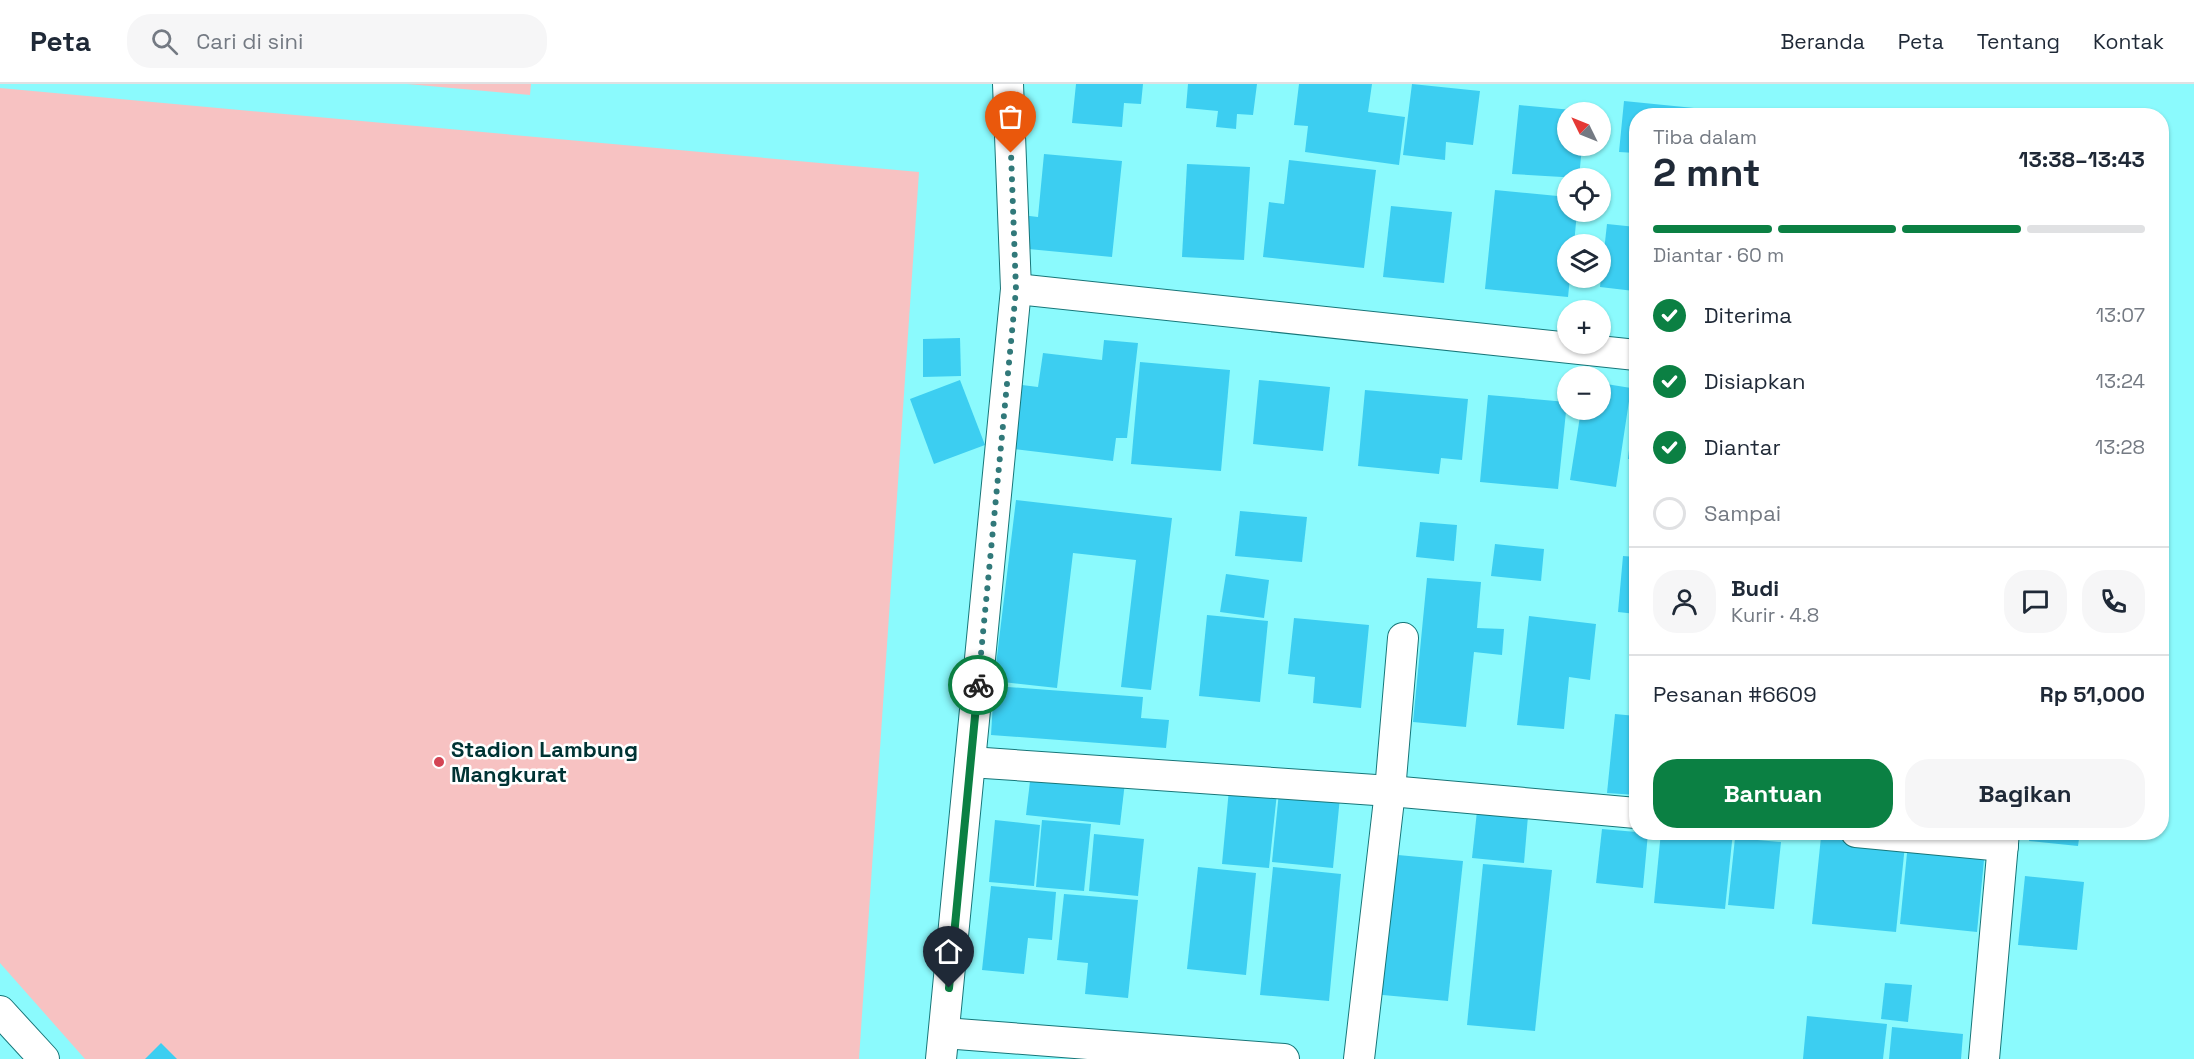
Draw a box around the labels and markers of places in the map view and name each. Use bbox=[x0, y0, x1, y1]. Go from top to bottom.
pin bbox=[985, 91, 1036, 153]
place label: Stadion Lambung Mangkurat bbox=[451, 735, 638, 788]
marker: Stadion Lambung Mangkurat bbox=[432, 755, 446, 769]
pin bbox=[923, 926, 974, 988]

